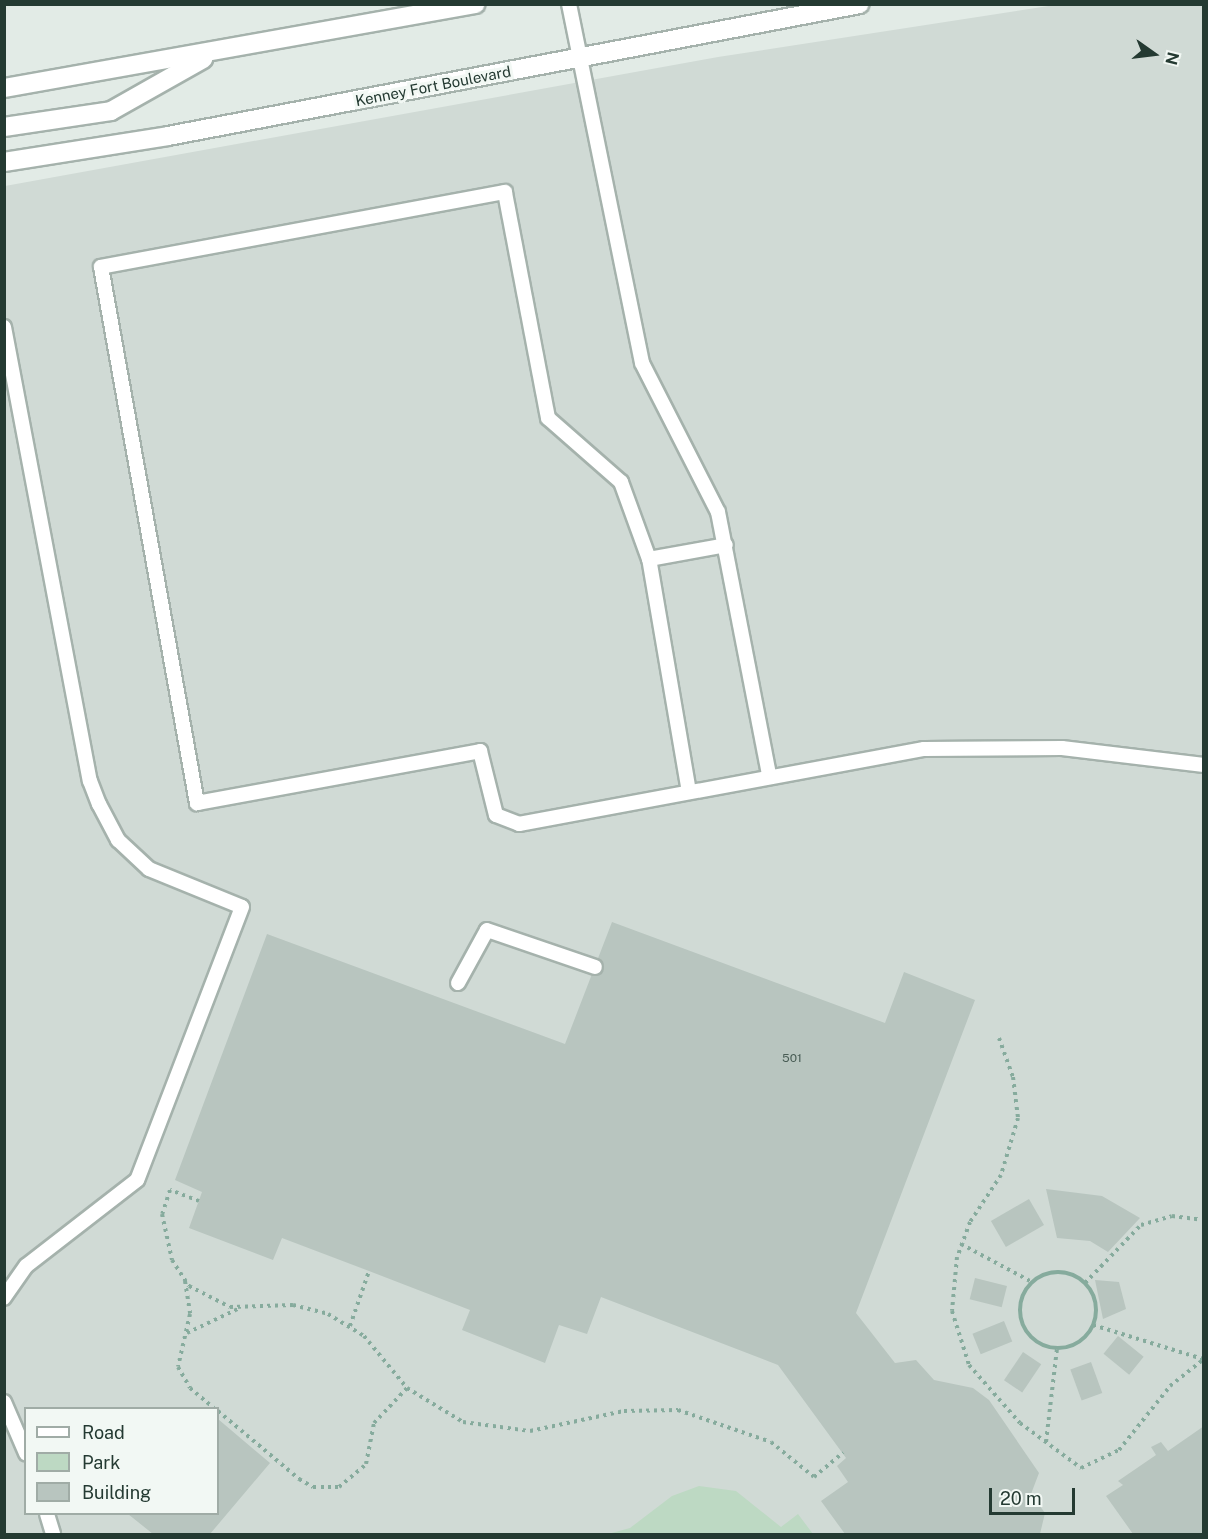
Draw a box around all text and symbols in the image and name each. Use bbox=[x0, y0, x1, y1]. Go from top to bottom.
north arrow bbox=[1124, 24, 1184, 84]
text: N bbox=[1161, 50, 1183, 67]
street label: Kenney Fort Boulevard bbox=[354, 62, 512, 110]
house number: 501 bbox=[782, 1052, 802, 1066]
legend bbox=[24, 1407, 219, 1515]
text: Road bbox=[82, 1422, 125, 1443]
text: Park bbox=[82, 1452, 120, 1473]
scale bar bbox=[992, 1476, 1078, 1514]
text: Building bbox=[82, 1482, 151, 1503]
text: 20 m bbox=[1000, 1488, 1042, 1509]

